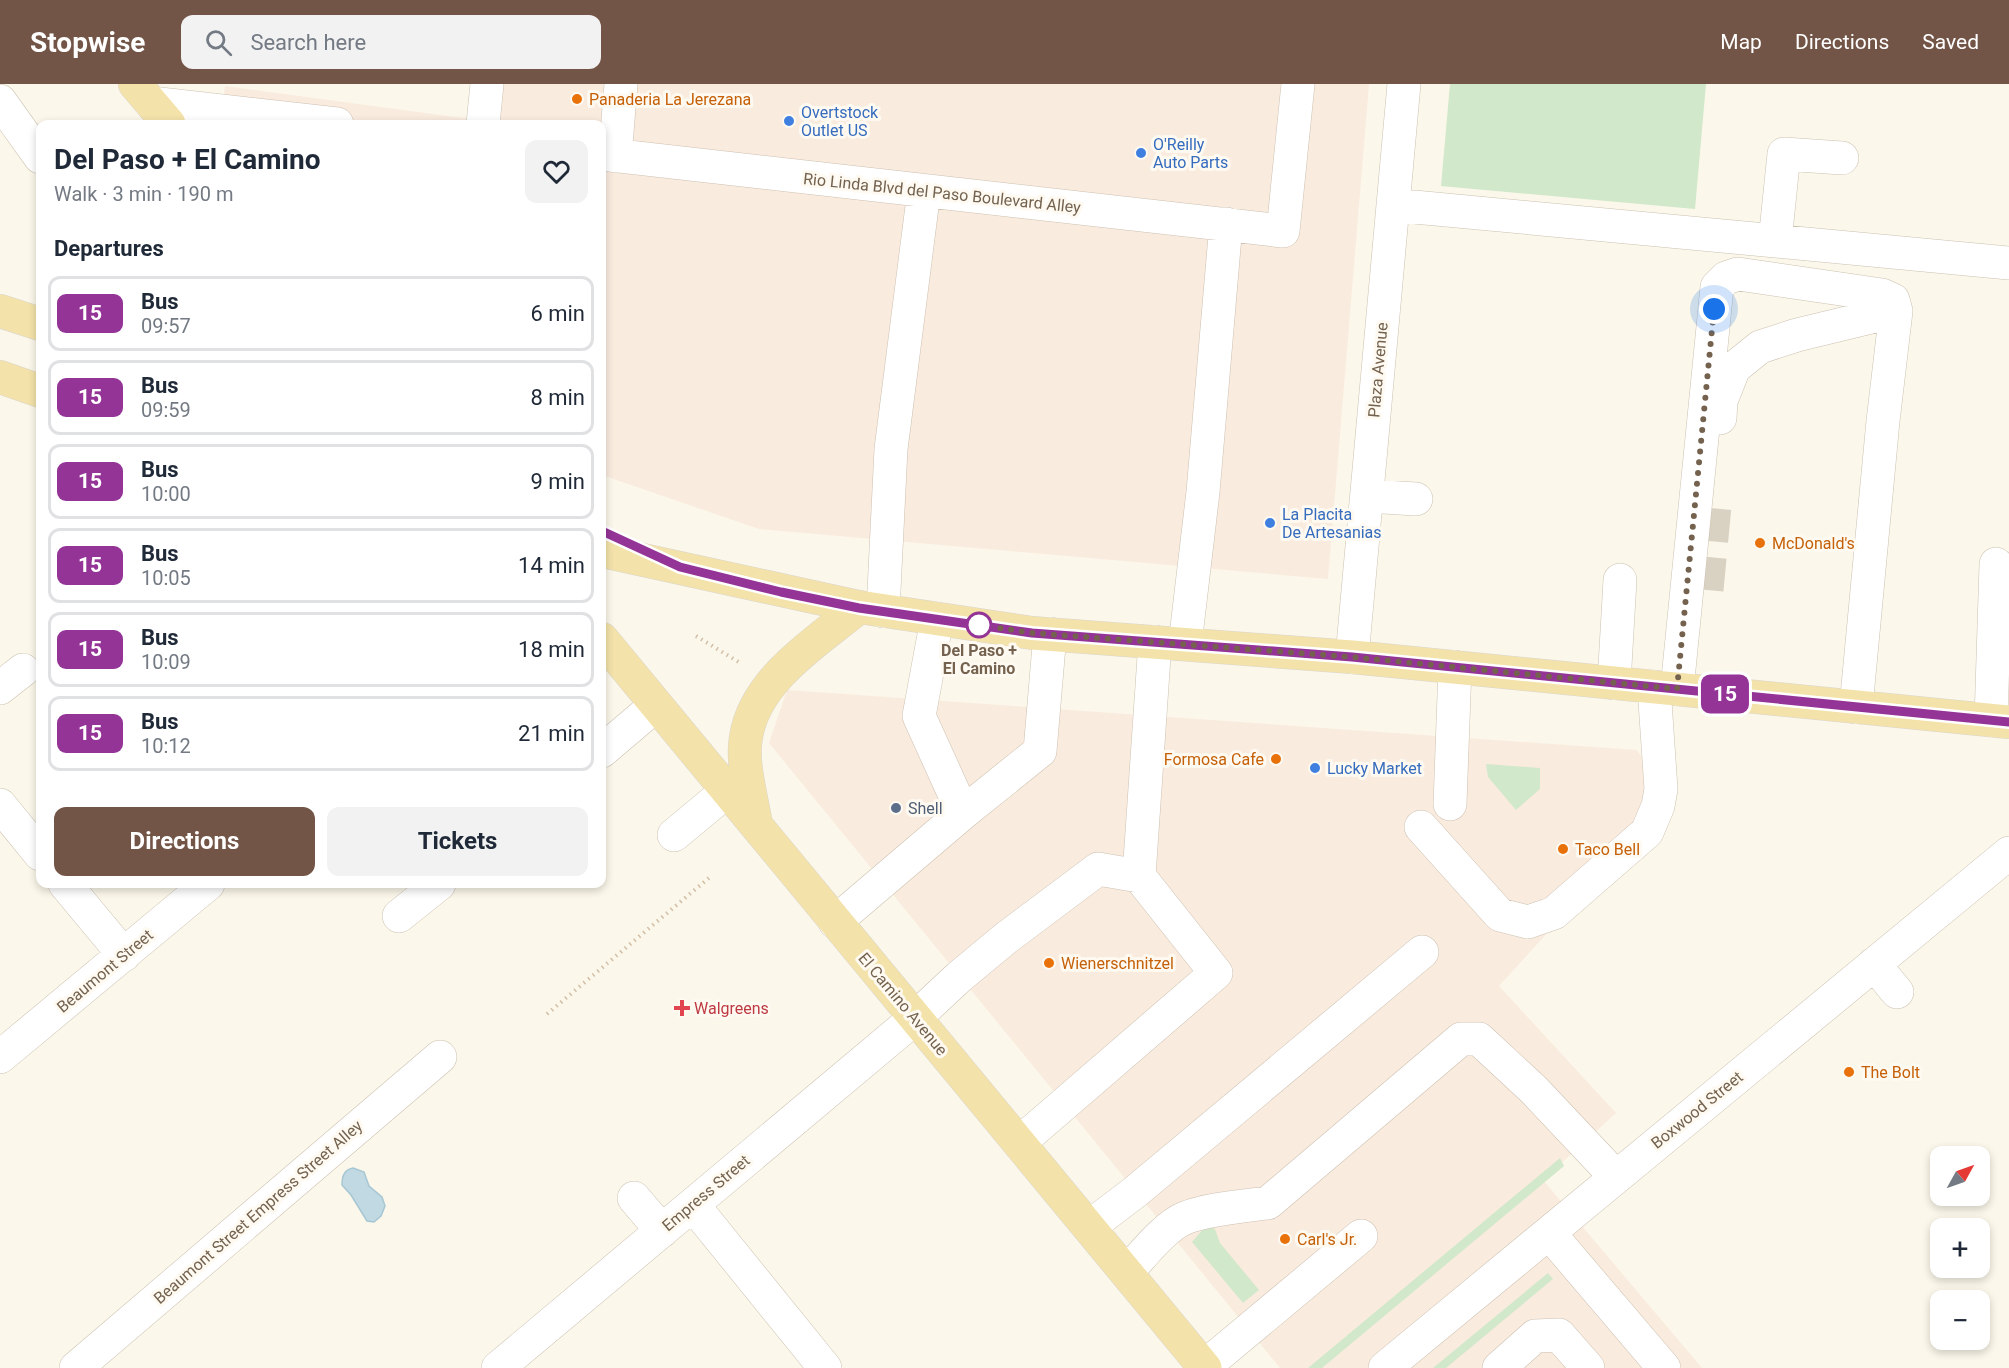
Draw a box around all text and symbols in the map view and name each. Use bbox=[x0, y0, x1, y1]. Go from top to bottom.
search box bbox=[181, 15, 601, 69]
text: Stopwise bbox=[30, 26, 145, 59]
icon: search bbox=[202, 26, 235, 59]
text: Search here bbox=[250, 30, 366, 55]
text: Map bbox=[1720, 30, 1762, 54]
text: Directions bbox=[1795, 30, 1889, 54]
text: Saved bbox=[1922, 30, 1979, 54]
place label: Panaderia La Jerezana bbox=[589, 90, 751, 109]
marker: Panaderia La Jerezana bbox=[570, 92, 584, 106]
place label: Overtstock Outlet US bbox=[801, 103, 879, 140]
marker: Overtstock Outlet US bbox=[782, 114, 796, 128]
place label: O'Reilly Auto Parts bbox=[1153, 135, 1228, 172]
button: heart bbox=[525, 140, 588, 203]
text: Del Paso + El Camino bbox=[54, 143, 321, 176]
marker: O'Reilly Auto Parts bbox=[1134, 146, 1148, 160]
street label: Rio Linda Blvd del Paso Boulevard Alley bbox=[802, 169, 1082, 217]
text: Walk · 3 min · 190 m bbox=[54, 182, 233, 206]
text: Departures bbox=[54, 236, 164, 261]
text: Bus bbox=[141, 289, 179, 314]
your location bbox=[1699, 294, 1729, 324]
text: 15 bbox=[78, 301, 102, 325]
text: 6 min bbox=[530, 301, 585, 326]
text: 09:57 bbox=[141, 314, 191, 338]
street label: Plaza Avenue bbox=[1364, 322, 1392, 418]
text: Bus bbox=[141, 373, 179, 398]
text: 15 bbox=[78, 385, 102, 409]
text: 8 min bbox=[530, 385, 585, 410]
text: 09:59 bbox=[141, 398, 191, 422]
text: Bus bbox=[141, 457, 179, 482]
text: 15 bbox=[78, 469, 102, 493]
text: 9 min bbox=[530, 469, 585, 494]
text: 10:00 bbox=[141, 482, 191, 506]
place label: La Placita De Artesanias bbox=[1282, 505, 1382, 542]
marker: La Placita De Artesanias bbox=[1263, 516, 1277, 530]
place label: McDonald's bbox=[1772, 534, 1855, 553]
marker: McDonald's bbox=[1753, 536, 1767, 550]
text: Bus bbox=[141, 541, 179, 566]
text: 15 bbox=[78, 553, 102, 577]
text: 14 min bbox=[518, 553, 585, 578]
text: 10:05 bbox=[141, 566, 191, 590]
marker: Del Paso + El Camino bbox=[966, 612, 992, 638]
text: Bus bbox=[141, 625, 179, 650]
text: 15 bbox=[78, 637, 102, 661]
text: 18 min bbox=[518, 637, 585, 662]
place label: Del Paso + El Camino bbox=[941, 641, 1017, 678]
text: 10:09 bbox=[141, 650, 191, 674]
line badge: 15 bbox=[1698, 674, 1752, 714]
text: 15 bbox=[1713, 682, 1737, 706]
text: Bus bbox=[141, 709, 179, 734]
text: 15 bbox=[78, 721, 102, 745]
text: 21 min bbox=[518, 721, 585, 746]
text: 10:12 bbox=[141, 734, 191, 758]
place label: Formosa Cafe bbox=[1164, 750, 1264, 769]
marker: Formosa Cafe bbox=[1269, 752, 1283, 766]
place label: Lucky Market bbox=[1327, 759, 1422, 778]
marker: Lucky Market bbox=[1308, 761, 1322, 775]
place label: Shell bbox=[908, 799, 943, 818]
marker: Shell bbox=[889, 801, 903, 815]
button: Directions bbox=[54, 807, 315, 876]
button: Tickets bbox=[327, 807, 588, 876]
place label: Taco Bell bbox=[1575, 840, 1640, 859]
marker: Taco Bell bbox=[1556, 842, 1570, 856]
street label: Beaumont Street bbox=[53, 925, 157, 1017]
street label: El Camino Avenue bbox=[855, 949, 951, 1059]
place label: Wienerschnitzel bbox=[1061, 954, 1174, 973]
marker: Wienerschnitzel bbox=[1042, 956, 1056, 970]
place label: Walgreens bbox=[694, 999, 769, 1018]
marker: Walgreens bbox=[675, 1001, 689, 1015]
place label: The Bolt bbox=[1861, 1063, 1920, 1082]
marker: The Bolt bbox=[1842, 1065, 1856, 1079]
street label: Boxwood Street bbox=[1647, 1067, 1747, 1153]
street label: Beaumont Street Empress Street Alley bbox=[150, 1116, 366, 1308]
north arrow bbox=[1930, 1146, 1990, 1206]
map controls bbox=[1930, 1146, 1990, 1350]
street label: Empress Street bbox=[658, 1151, 754, 1235]
button: + bbox=[1930, 1218, 1990, 1278]
place label: Carl's Jr. bbox=[1297, 1230, 1357, 1249]
marker: Carl's Jr. bbox=[1278, 1232, 1292, 1246]
button: − bbox=[1930, 1290, 1990, 1350]

